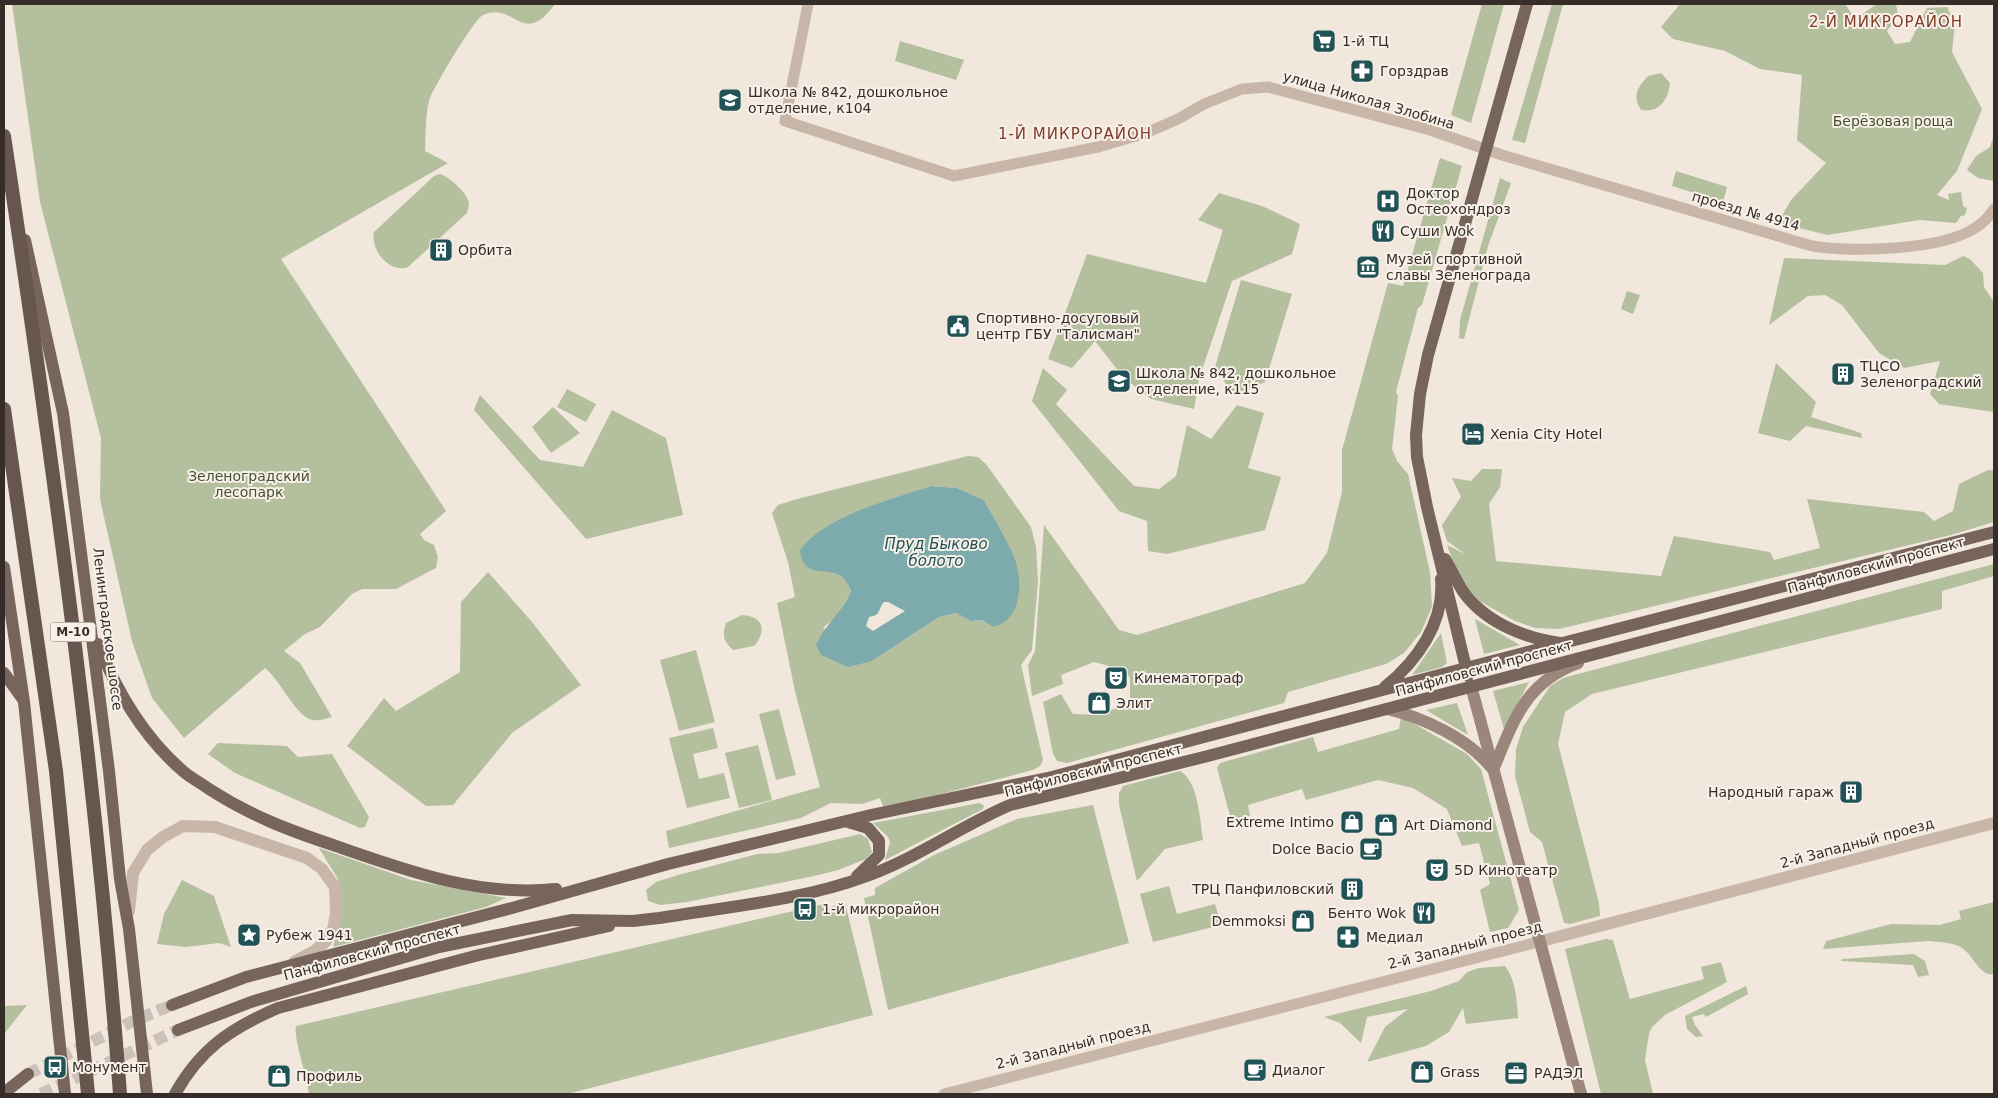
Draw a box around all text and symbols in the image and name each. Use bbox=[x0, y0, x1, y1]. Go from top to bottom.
district label: 2-Й МИКРОРАЙОН bbox=[1809, 12, 1963, 31]
supermarket icon: 1-й ТЦ bbox=[1311, 28, 1337, 54]
place label: 1-й ТЦ bbox=[1342, 33, 1389, 49]
pharmacy icon: Горздрав bbox=[1349, 58, 1375, 84]
place label: Горздрав bbox=[1380, 63, 1449, 79]
street label: улица Николая Злобина bbox=[1281, 68, 1457, 132]
place label: Школа № 842, дошкольное отделение, к104 bbox=[748, 84, 948, 116]
school or university icon: Школа № 842, дошкольное отделение, к104 bbox=[717, 87, 743, 113]
park label: Берёзовая роща bbox=[1833, 113, 1953, 129]
district label: 1-Й МИКРОРАЙОН bbox=[998, 124, 1152, 143]
place label: Доктор Остеохондроз bbox=[1406, 185, 1511, 217]
hospital icon: Доктор Остеохондроз bbox=[1375, 188, 1401, 214]
street label: проезд № 4914 bbox=[1690, 188, 1802, 234]
restaurant icon: Суши Wok bbox=[1370, 218, 1396, 244]
place label: Суши Wok bbox=[1400, 223, 1475, 239]
building icon: Орбита bbox=[428, 237, 454, 263]
place label: Орбита bbox=[458, 242, 512, 258]
place label: Музей спортивной славы Зеленограда bbox=[1386, 251, 1531, 283]
museum icon: Музей спортивной славы Зеленограда bbox=[1355, 254, 1381, 280]
place label: Спортивно-досуговый центр ГБУ "Талисман" bbox=[976, 310, 1140, 342]
public building icon: Спортивно-досуговый центр ГБУ "Талисман" bbox=[945, 313, 971, 339]
place label: ТЦСО Зеленоградский bbox=[1859, 358, 1982, 390]
building icon: ТЦСО Зеленоградский bbox=[1830, 361, 1856, 387]
place label: Школа № 842, дошкольное отделение, к115 bbox=[1136, 365, 1336, 397]
school or university icon: Школа № 842, дошкольное отделение, к115 bbox=[1106, 368, 1132, 394]
hotel icon: Xenia City Hotel bbox=[1460, 421, 1486, 447]
place label: Xenia City Hotel bbox=[1490, 426, 1602, 442]
park label: Зеленоградский лесопарк bbox=[188, 468, 310, 500]
street label: Панфиловский проспект bbox=[1786, 534, 1966, 596]
water label: Пруд Быково болото bbox=[884, 535, 988, 570]
street label: Ленинградское шоссе bbox=[90, 547, 126, 711]
road number: М-10 bbox=[50, 622, 96, 642]
street label: Панфиловский проспект bbox=[1394, 637, 1574, 699]
theatre icon: Кинематограф bbox=[1103, 665, 1129, 691]
place label: Кинематограф bbox=[1134, 670, 1243, 686]
shop icon: Элит bbox=[1086, 690, 1112, 716]
place label: Элит bbox=[1116, 695, 1152, 711]
street label: Панфиловский проспект bbox=[1002, 740, 1184, 800]
building icon: Народный гараж bbox=[1838, 779, 1864, 805]
place label: Народный гараж bbox=[1708, 784, 1834, 800]
shop icon: Extreme Intimo bbox=[1339, 809, 1365, 835]
shop icon: Art Diamond bbox=[1373, 812, 1399, 838]
place label: Extreme Intimo bbox=[1226, 814, 1334, 830]
street label: 2-й Западный проезд bbox=[1778, 815, 1936, 871]
place label: Art Diamond bbox=[1404, 817, 1492, 833]
cafe icon: Dolce Bacio bbox=[1358, 836, 1384, 862]
place label: Dolce Bacio bbox=[1272, 841, 1354, 857]
theatre icon: 5D Кинотеатр bbox=[1424, 857, 1450, 883]
place label: 5D Кинотеатр bbox=[1454, 862, 1557, 878]
building icon: ТРЦ Панфиловский bbox=[1339, 876, 1365, 902]
place label: ТРЦ Панфиловский bbox=[1191, 881, 1334, 897]
bus stop icon: 1-й микрорайон bbox=[792, 896, 818, 922]
restaurant icon: Бенто Wok bbox=[1411, 900, 1437, 926]
place label: 1-й микрорайон bbox=[822, 901, 939, 917]
place label: Бенто Wok bbox=[1328, 905, 1407, 921]
shop icon: Demmoksi bbox=[1290, 908, 1316, 934]
place label: Demmoksi bbox=[1211, 913, 1286, 929]
street label: 2-й Западный проезд bbox=[1386, 918, 1544, 972]
street label: Панфиловский проспект bbox=[282, 921, 462, 983]
place icon: Рубеж 1941 bbox=[236, 922, 262, 948]
pharmacy icon: Медиал bbox=[1335, 924, 1361, 950]
place label: Рубеж 1941 bbox=[266, 927, 353, 943]
place label: Медиал bbox=[1366, 929, 1423, 945]
street label: 2-й Западный проезд bbox=[994, 1018, 1152, 1072]
bus stop icon: Монумент bbox=[42, 1054, 68, 1080]
cafe icon: Диалог bbox=[1242, 1057, 1268, 1083]
place label: Монумент bbox=[72, 1059, 147, 1075]
shop icon: Grass bbox=[1409, 1059, 1435, 1085]
office icon: РАДЭЛ bbox=[1503, 1060, 1529, 1086]
place label: Диалог bbox=[1272, 1062, 1325, 1078]
shop icon: Профиль bbox=[266, 1063, 292, 1089]
place label: Grass bbox=[1440, 1064, 1480, 1080]
place label: РАДЭЛ bbox=[1534, 1065, 1583, 1081]
place label: Профиль bbox=[296, 1068, 362, 1084]

